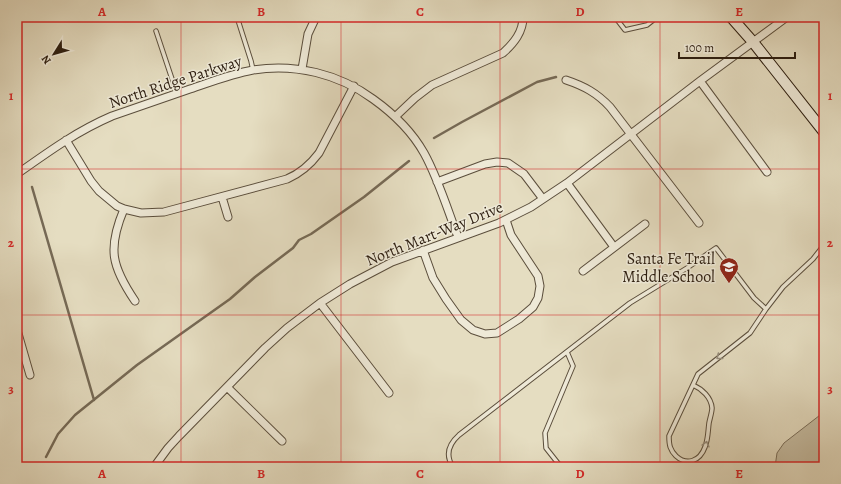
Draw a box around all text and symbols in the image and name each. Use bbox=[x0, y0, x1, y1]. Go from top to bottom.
text: A bbox=[97, 3, 107, 20]
text: B bbox=[257, 3, 265, 20]
text: C bbox=[416, 3, 424, 20]
text: D bbox=[575, 3, 585, 20]
text: E bbox=[735, 3, 743, 20]
north arrow bbox=[34, 34, 74, 74]
scale bar bbox=[679, 34, 795, 60]
text: 100 m bbox=[685, 40, 714, 56]
street label: North Ridge Parkway bbox=[106, 50, 245, 114]
text: N bbox=[38, 52, 55, 67]
text: 1 bbox=[9, 87, 14, 104]
text: 1 bbox=[828, 87, 833, 104]
street label: North Mart-Way Drive bbox=[362, 196, 506, 272]
text: 2 bbox=[8, 234, 15, 251]
text: 2 bbox=[827, 234, 834, 251]
place label: Santa Fe Trail Middle School bbox=[622, 248, 715, 288]
school or university icon: Santa Fe Trail Middle School bbox=[718, 256, 740, 284]
one-way arrow bbox=[717, 353, 724, 360]
text: 3 bbox=[8, 380, 14, 397]
text: 3 bbox=[827, 380, 833, 397]
one-way arrow bbox=[701, 441, 709, 447]
text: A bbox=[97, 465, 107, 482]
text: B bbox=[257, 465, 265, 482]
text: C bbox=[416, 465, 424, 482]
text: D bbox=[575, 465, 585, 482]
text: E bbox=[735, 465, 743, 482]

